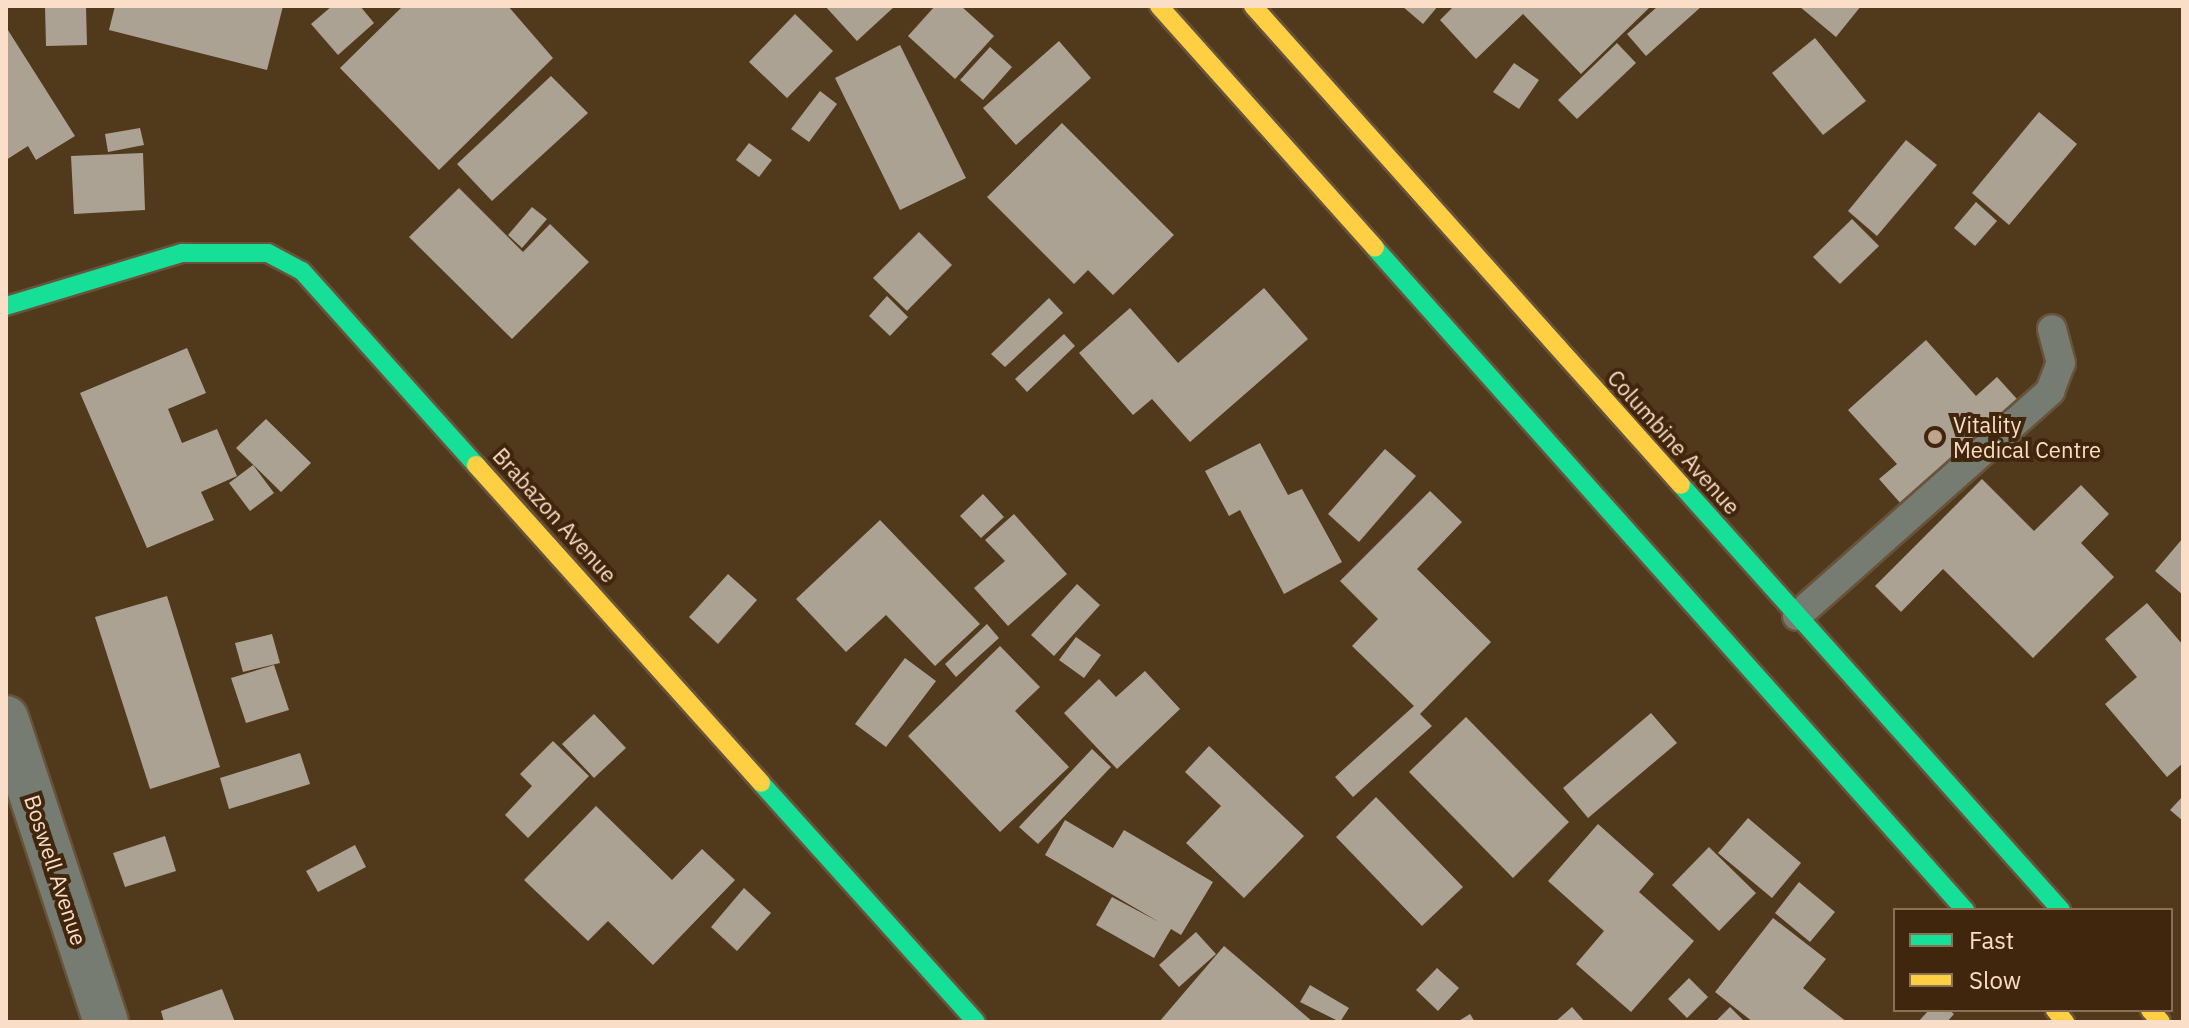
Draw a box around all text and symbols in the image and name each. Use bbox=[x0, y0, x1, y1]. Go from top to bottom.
street label: Columbine Avenue bbox=[1602, 364, 1746, 520]
place label: Vitality Medical Centre bbox=[1953, 411, 2101, 462]
marker: Vitality Medical Centre bbox=[1924, 426, 1946, 448]
street label: Brabazon Avenue bbox=[488, 442, 622, 588]
street label: Boswell Avenue bbox=[19, 791, 93, 949]
legend bbox=[1893, 908, 2173, 1012]
text: Fast bbox=[1969, 924, 2014, 956]
text: Slow bbox=[1969, 964, 2021, 996]

